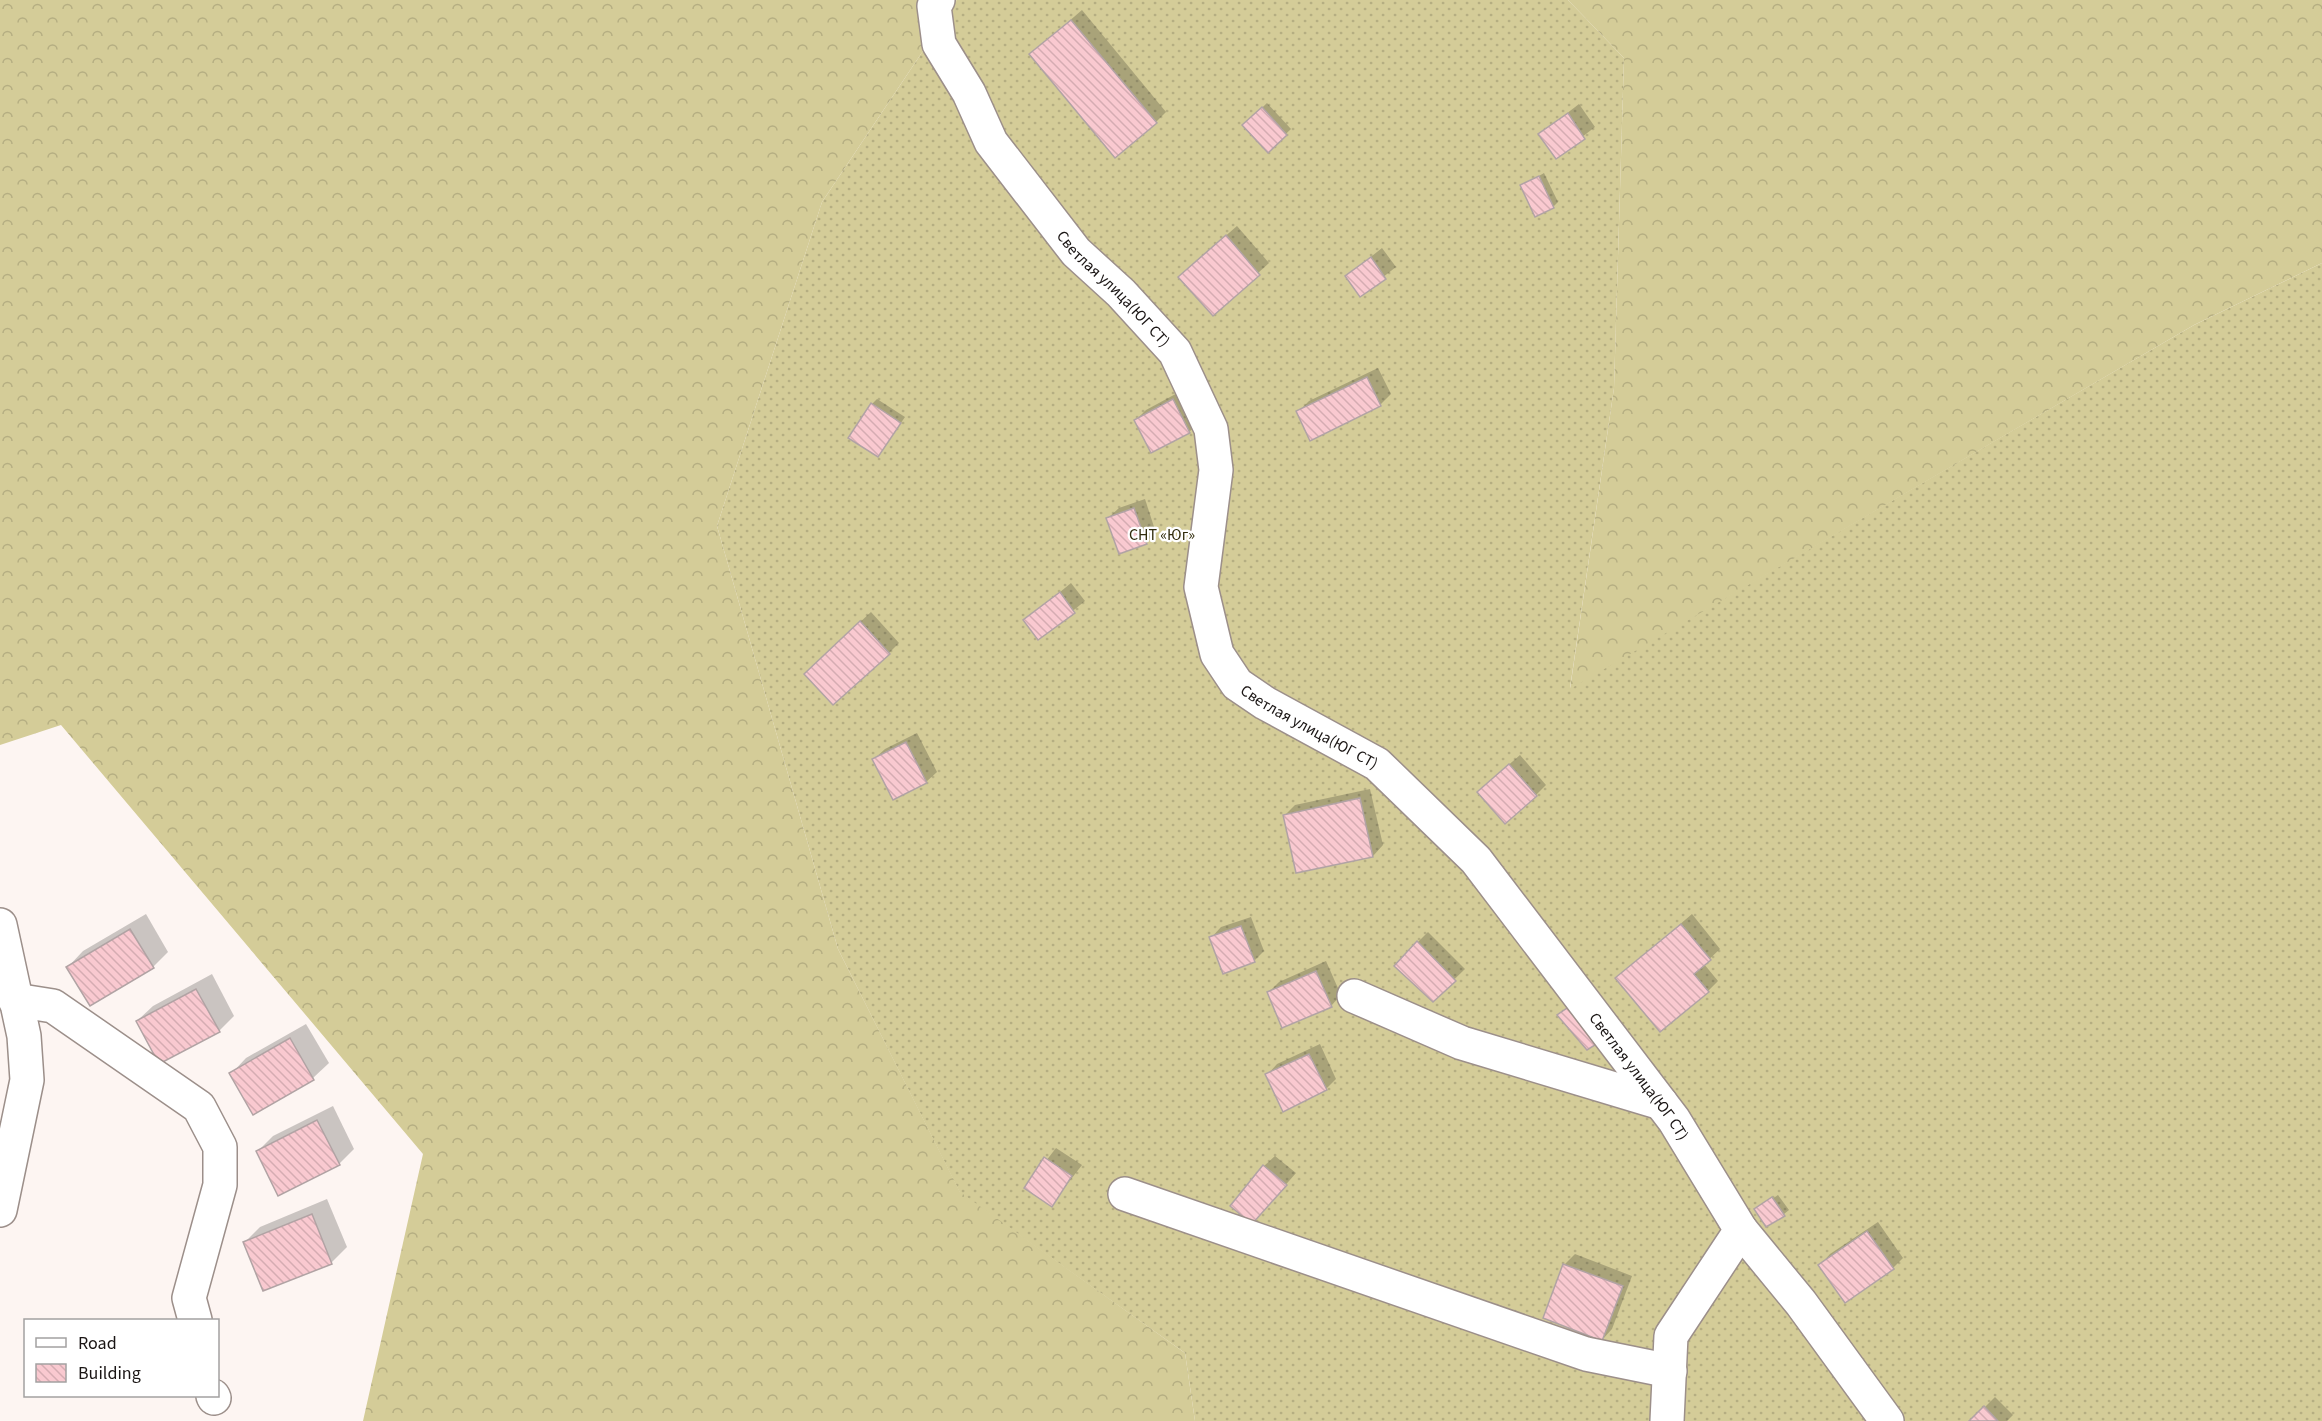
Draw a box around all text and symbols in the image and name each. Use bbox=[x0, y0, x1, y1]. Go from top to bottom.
street label: Светлая улица(ЮГ СТ) bbox=[1051, 226, 1175, 352]
park label: СНТ «Юг» bbox=[1129, 524, 1195, 546]
street label: Светлая улица(ЮГ СТ) bbox=[1236, 680, 1382, 775]
street label: Светлая улица(ЮГ СТ) bbox=[1584, 1008, 1694, 1145]
legend bbox=[24, 1319, 219, 1397]
text: Road bbox=[78, 1331, 117, 1356]
text: Building bbox=[78, 1361, 141, 1386]

